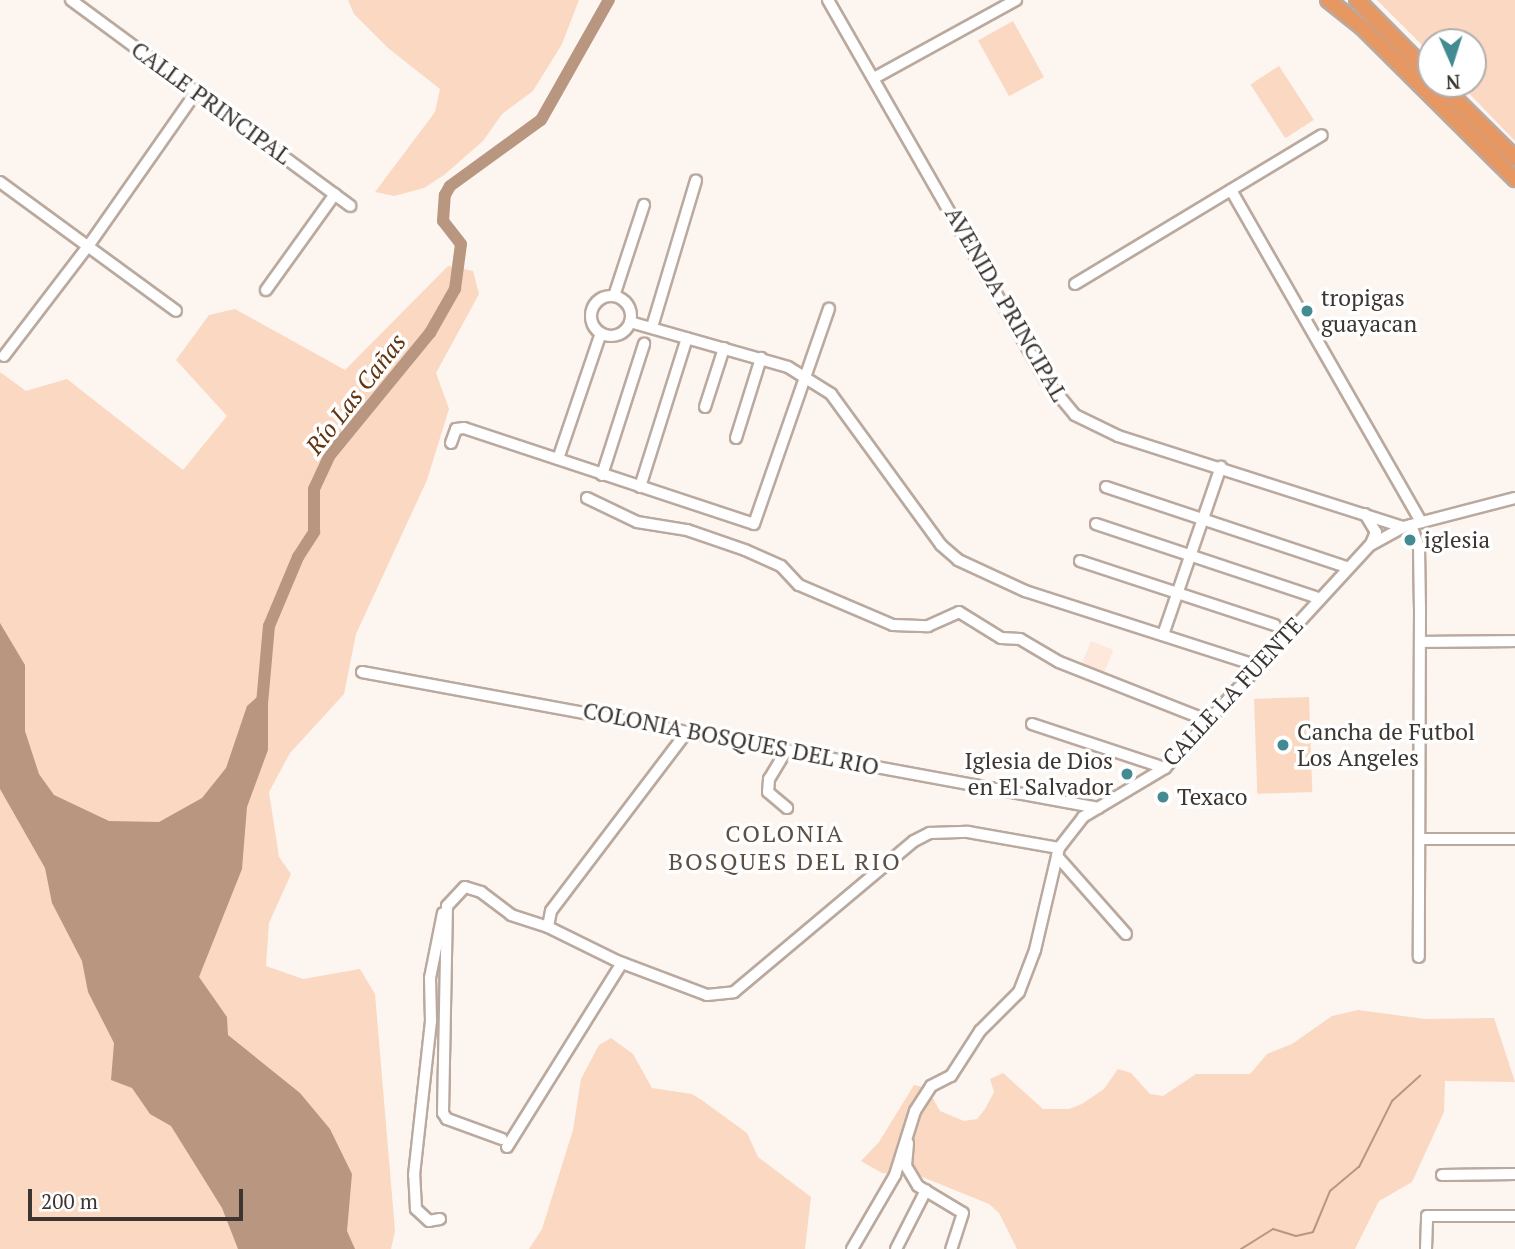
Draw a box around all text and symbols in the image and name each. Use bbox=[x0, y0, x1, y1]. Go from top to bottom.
north arrow bbox=[1417, 28, 1487, 98]
street label: CALLE PRINCIPAL bbox=[126, 36, 296, 170]
text: N bbox=[1445, 70, 1461, 95]
street label: AVENIDA PRINCIPAL bbox=[939, 202, 1073, 406]
place label: tropigas guayacan bbox=[1321, 284, 1417, 338]
marker: tropigas guayacan bbox=[1299, 303, 1315, 319]
water label: Río Las Cañas bbox=[300, 328, 412, 460]
place label: iglesia bbox=[1424, 526, 1490, 554]
marker: iglesia bbox=[1402, 532, 1418, 548]
street label: CALLE LA FUENTE bbox=[1157, 612, 1309, 772]
street label: COLONIA BOSQUES DEL RIO bbox=[580, 697, 882, 781]
place label: Cancha de Futbol Los Angeles bbox=[1297, 718, 1475, 772]
marker: Cancha de Futbol Los Angeles bbox=[1275, 737, 1291, 753]
place label: Iglesia de Dios en El Salvador bbox=[964, 747, 1113, 801]
marker: Iglesia de Dios en El Salvador bbox=[1119, 766, 1135, 782]
place label: Texaco bbox=[1177, 783, 1248, 811]
marker: Texaco bbox=[1155, 789, 1171, 805]
district label: COLONIA BOSQUES DEL RIO bbox=[670, 820, 900, 876]
scale bar bbox=[32, 1176, 247, 1220]
text: 200 m bbox=[41, 1187, 98, 1215]

